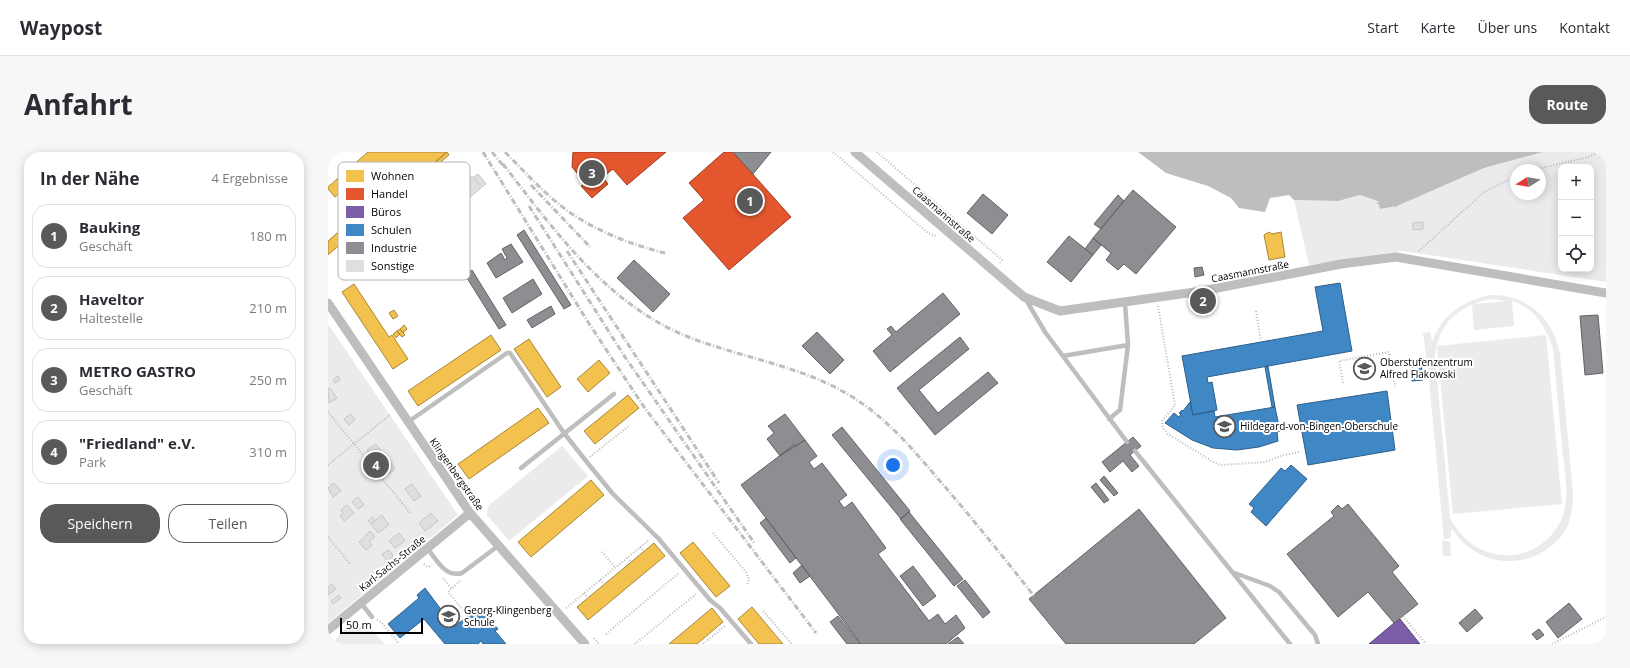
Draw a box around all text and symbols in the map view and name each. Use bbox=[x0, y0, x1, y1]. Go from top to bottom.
text: Waypost bbox=[20, 15, 102, 41]
text: Start bbox=[1367, 18, 1399, 37]
text: Karte bbox=[1421, 18, 1455, 37]
text: Über uns bbox=[1477, 18, 1537, 37]
text: Kontakt bbox=[1559, 18, 1610, 37]
text: Anfahrt bbox=[24, 85, 133, 123]
button: Route bbox=[1529, 85, 1606, 124]
pin: 3 bbox=[579, 158, 605, 188]
legend bbox=[338, 162, 470, 280]
north arrow bbox=[1510, 164, 1546, 200]
map controls bbox=[1558, 164, 1594, 272]
button: + bbox=[1558, 164, 1594, 200]
text: In der Nähe bbox=[40, 167, 139, 190]
text: Wohnen bbox=[371, 168, 414, 183]
text: 4 Ergebnisse bbox=[211, 169, 288, 187]
street label: Caasmannstraße bbox=[910, 183, 979, 245]
text: Handel bbox=[371, 186, 408, 201]
pin: 1 bbox=[737, 186, 763, 216]
button: − bbox=[1558, 200, 1594, 236]
text: Büros bbox=[371, 204, 401, 219]
text: Bauking bbox=[79, 217, 140, 237]
text: Schulen bbox=[371, 222, 412, 237]
text: 1 bbox=[50, 227, 58, 245]
text: 180 m bbox=[249, 227, 287, 245]
button: locate bbox=[1558, 236, 1594, 272]
text: Geschäft bbox=[79, 237, 132, 255]
text: Industrie bbox=[371, 240, 417, 255]
street label: Caasmannstraße bbox=[1210, 257, 1291, 285]
text: Sonstige bbox=[371, 258, 414, 273]
pin: 2 bbox=[1190, 286, 1216, 316]
text: Haveltor bbox=[79, 289, 144, 309]
text: 2 bbox=[50, 299, 58, 317]
text: 210 m bbox=[249, 299, 287, 317]
text: Haltestelle bbox=[79, 309, 143, 327]
school or university icon: Oberstufenzentrum Alfred Flakowski bbox=[1352, 355, 1378, 381]
place label: Oberstufenzentrum Alfred Flakowski bbox=[1380, 355, 1473, 381]
text: METRO GASTRO bbox=[79, 361, 196, 381]
text: 3 bbox=[50, 371, 58, 389]
text: 250 m bbox=[249, 371, 287, 389]
text: Geschäft bbox=[79, 381, 132, 399]
school or university icon: Hildegard-von-Bingen-Oberschule bbox=[1211, 413, 1237, 439]
place label: Hildegard-von-Bingen-Oberschule bbox=[1240, 419, 1398, 433]
text: "Friedland" e.V. bbox=[79, 433, 195, 453]
street label: Klingenbergstraße bbox=[427, 435, 487, 513]
text: 4 bbox=[50, 443, 58, 461]
text: 310 m bbox=[249, 443, 287, 461]
pin: 4 bbox=[363, 450, 389, 480]
text: Park bbox=[79, 453, 106, 471]
your location bbox=[883, 455, 903, 475]
button: Speichern bbox=[40, 504, 160, 543]
button: Teilen bbox=[168, 504, 288, 543]
street label: Karl-Sachs-Straße bbox=[356, 532, 429, 594]
school or university icon: Georg-Klingenberg Schule bbox=[436, 603, 462, 629]
place label: Georg-Klingenberg Schule bbox=[464, 603, 552, 629]
scale bar bbox=[340, 616, 423, 635]
text: 50 m bbox=[346, 617, 372, 632]

